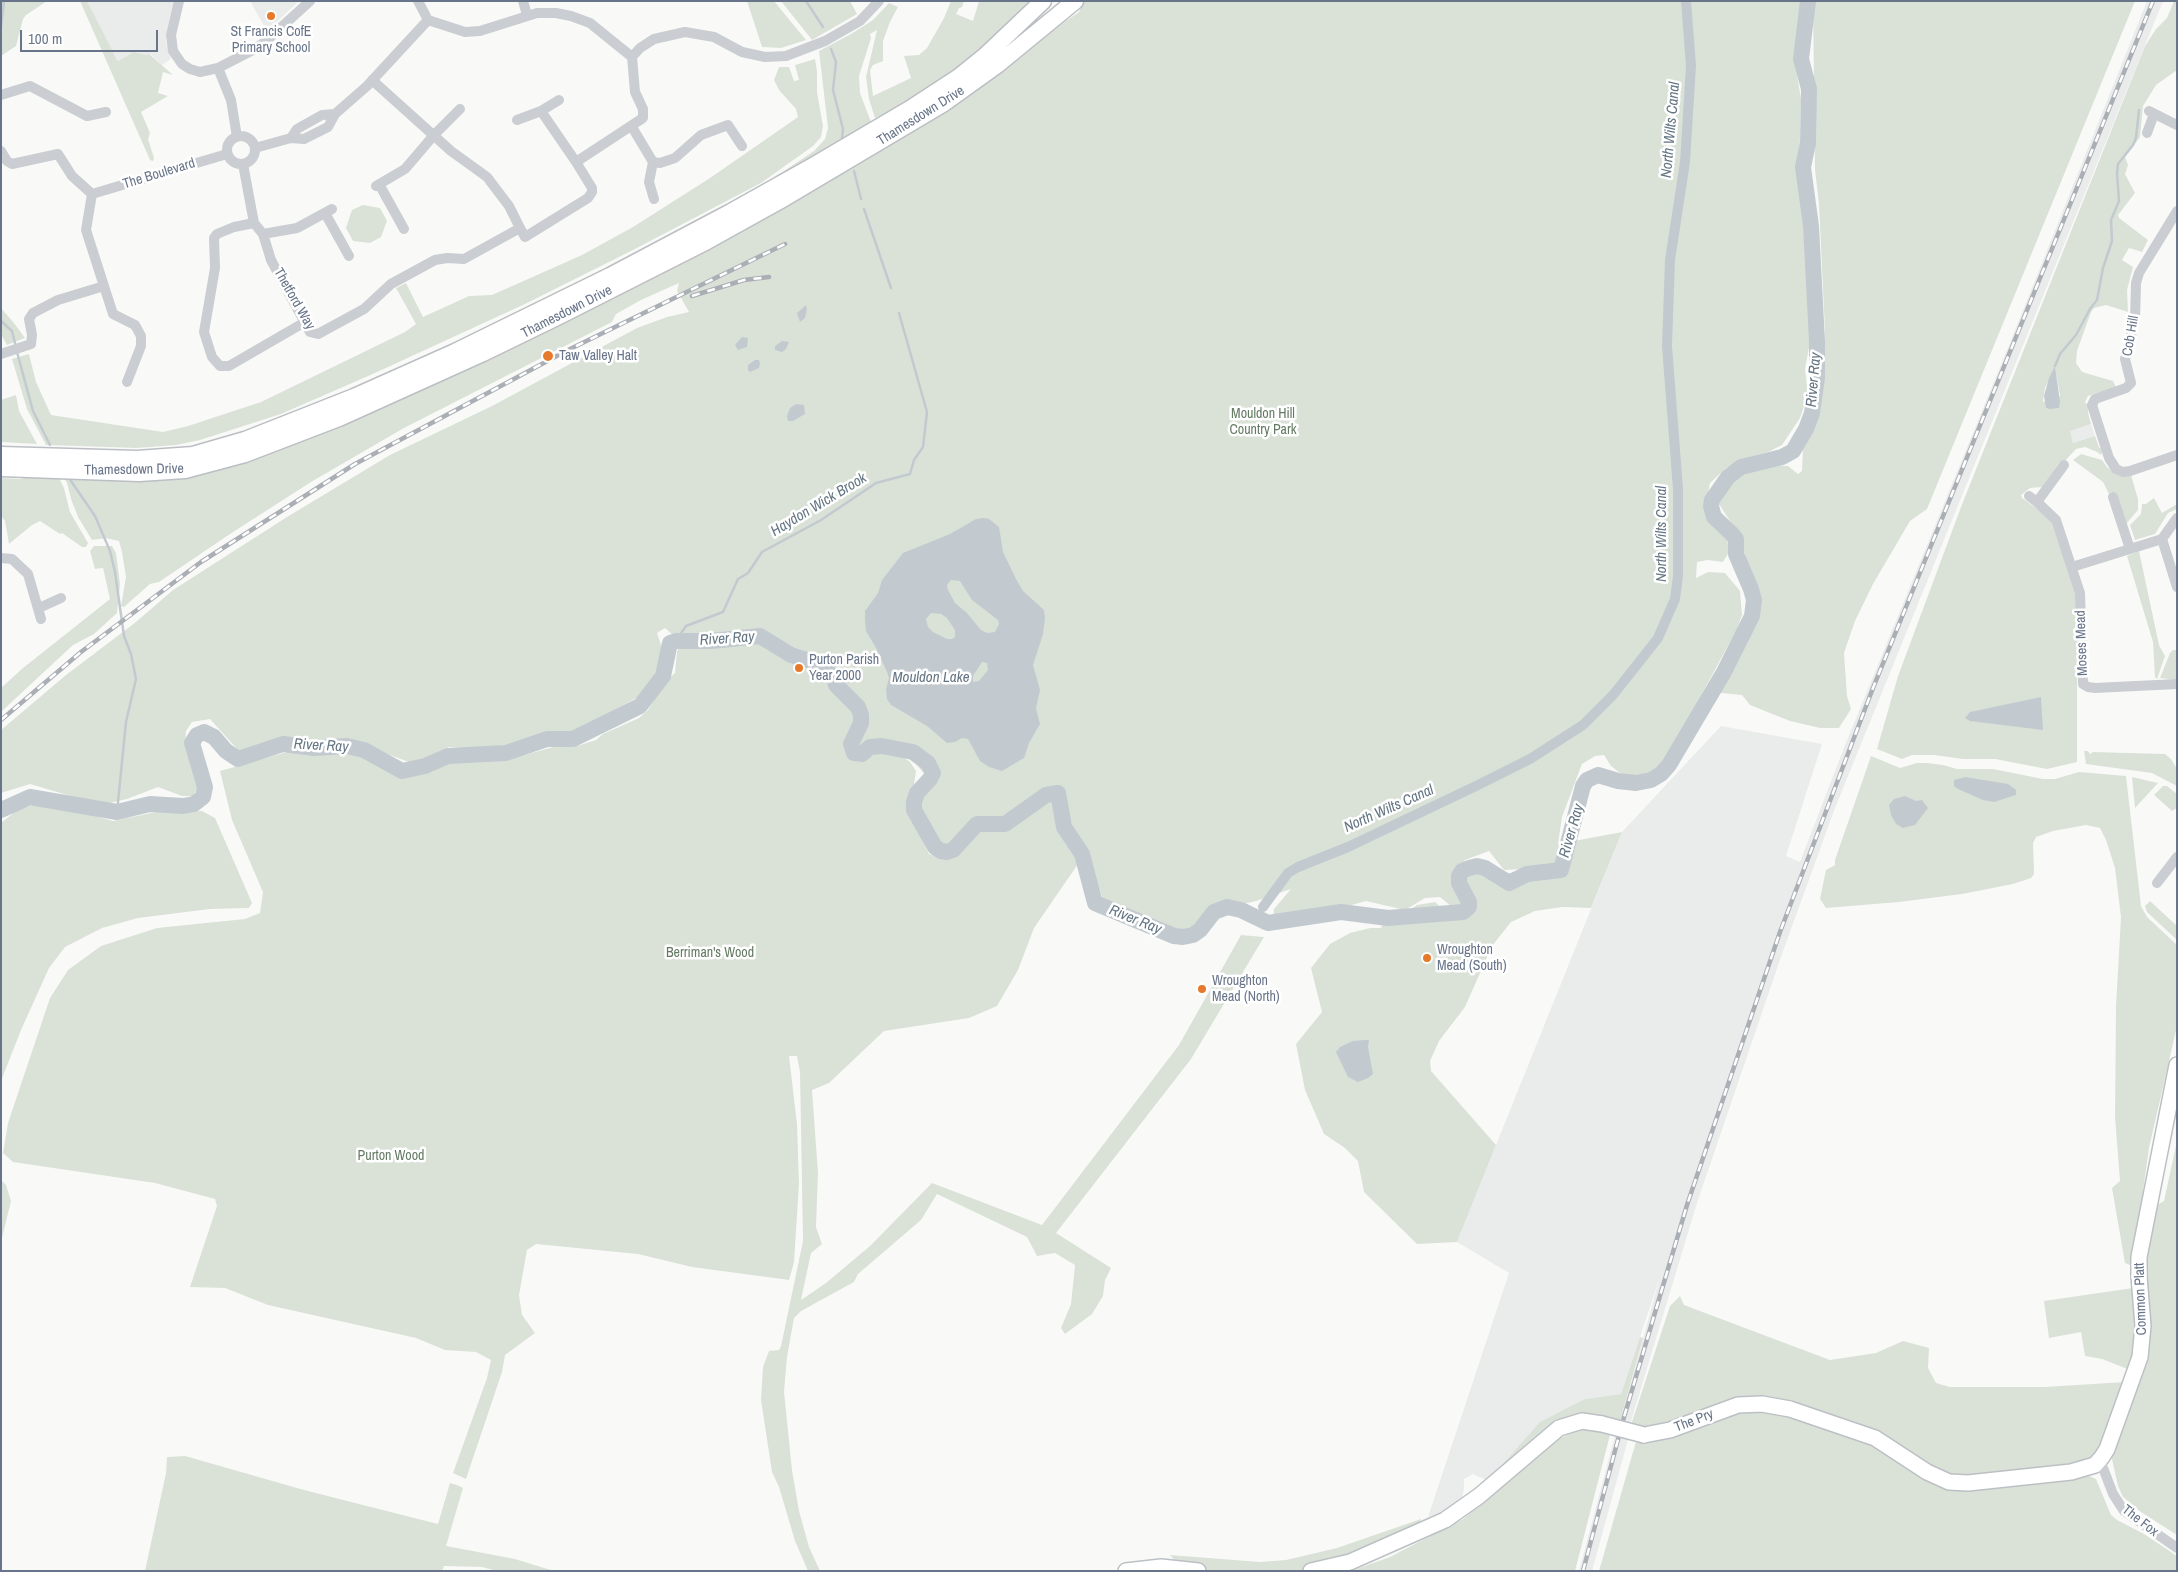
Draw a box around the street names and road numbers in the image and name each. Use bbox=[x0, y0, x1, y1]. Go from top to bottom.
street label: Thamesdown Drive bbox=[874, 83, 968, 149]
street label: The Boulevard bbox=[121, 155, 197, 193]
street label: Thetford Way bbox=[270, 265, 318, 333]
street label: Thamesdown Drive bbox=[519, 282, 615, 342]
street label: Cob Hill bbox=[2119, 314, 2143, 358]
street label: Thamesdown Drive bbox=[84, 461, 184, 479]
street label: Moses Mead bbox=[2072, 610, 2092, 676]
street label: Common Platt bbox=[2131, 1262, 2151, 1336]
street label: The Pry bbox=[1672, 1406, 1716, 1436]
street label: The Fox bbox=[2118, 1502, 2162, 1540]

